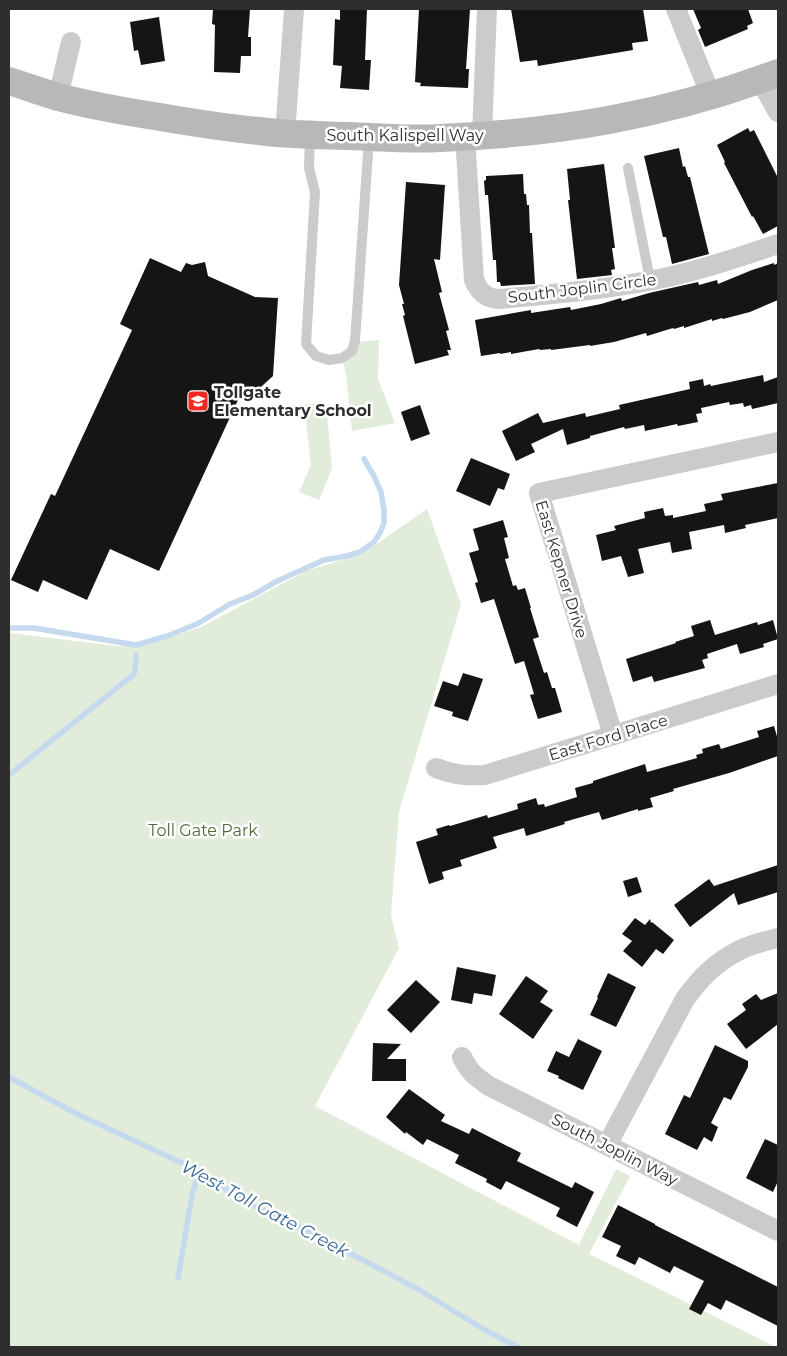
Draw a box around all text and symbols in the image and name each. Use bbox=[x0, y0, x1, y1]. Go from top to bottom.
street label: South Kalispell Way bbox=[326, 126, 484, 145]
street label: South Joplin Circle bbox=[507, 270, 657, 307]
place label: Tollgate Elementary School bbox=[214, 383, 372, 420]
school or university icon: Tollgate Elementary School bbox=[186, 389, 210, 413]
street label: East Kepner Drive bbox=[532, 498, 592, 640]
street label: East Ford Place bbox=[546, 710, 670, 765]
park label: Toll Gate Park bbox=[148, 821, 258, 840]
street label: South Joplin Way bbox=[548, 1109, 681, 1190]
water label: West Toll Gate Creek bbox=[178, 1156, 354, 1263]

